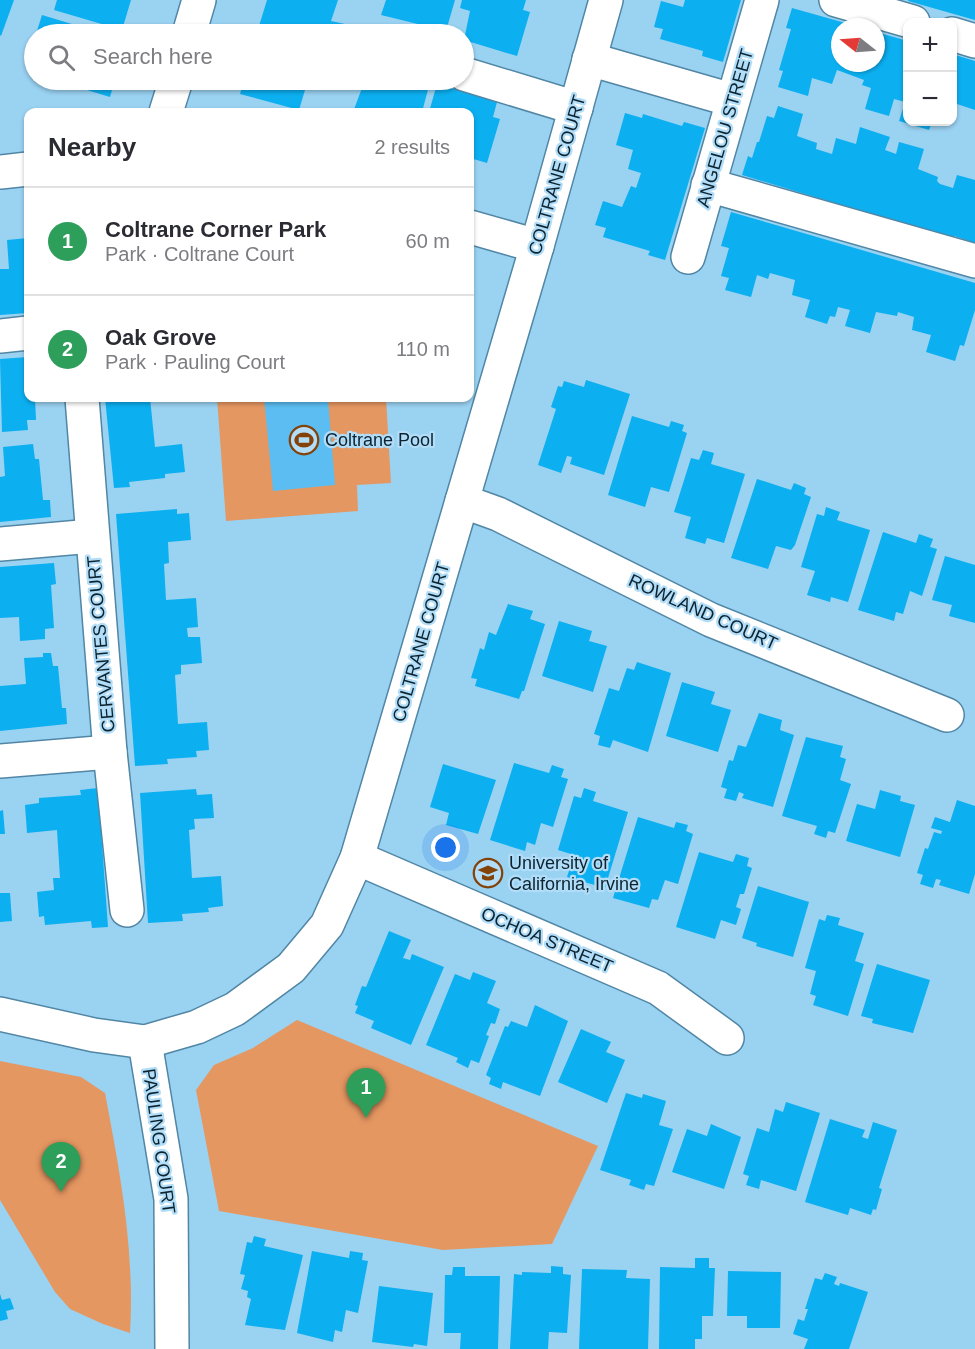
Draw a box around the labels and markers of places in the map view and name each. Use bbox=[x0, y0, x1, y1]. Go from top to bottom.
sports icon: Coltrane Pool bbox=[288, 424, 320, 456]
place label: Coltrane Pool bbox=[325, 430, 434, 450]
place label: University of California, Irvine bbox=[509, 853, 639, 894]
school or university icon: University of California, Irvine bbox=[472, 857, 504, 889]
pin: 1 bbox=[346, 1068, 386, 1118]
pin: 2 bbox=[42, 1142, 80, 1192]

